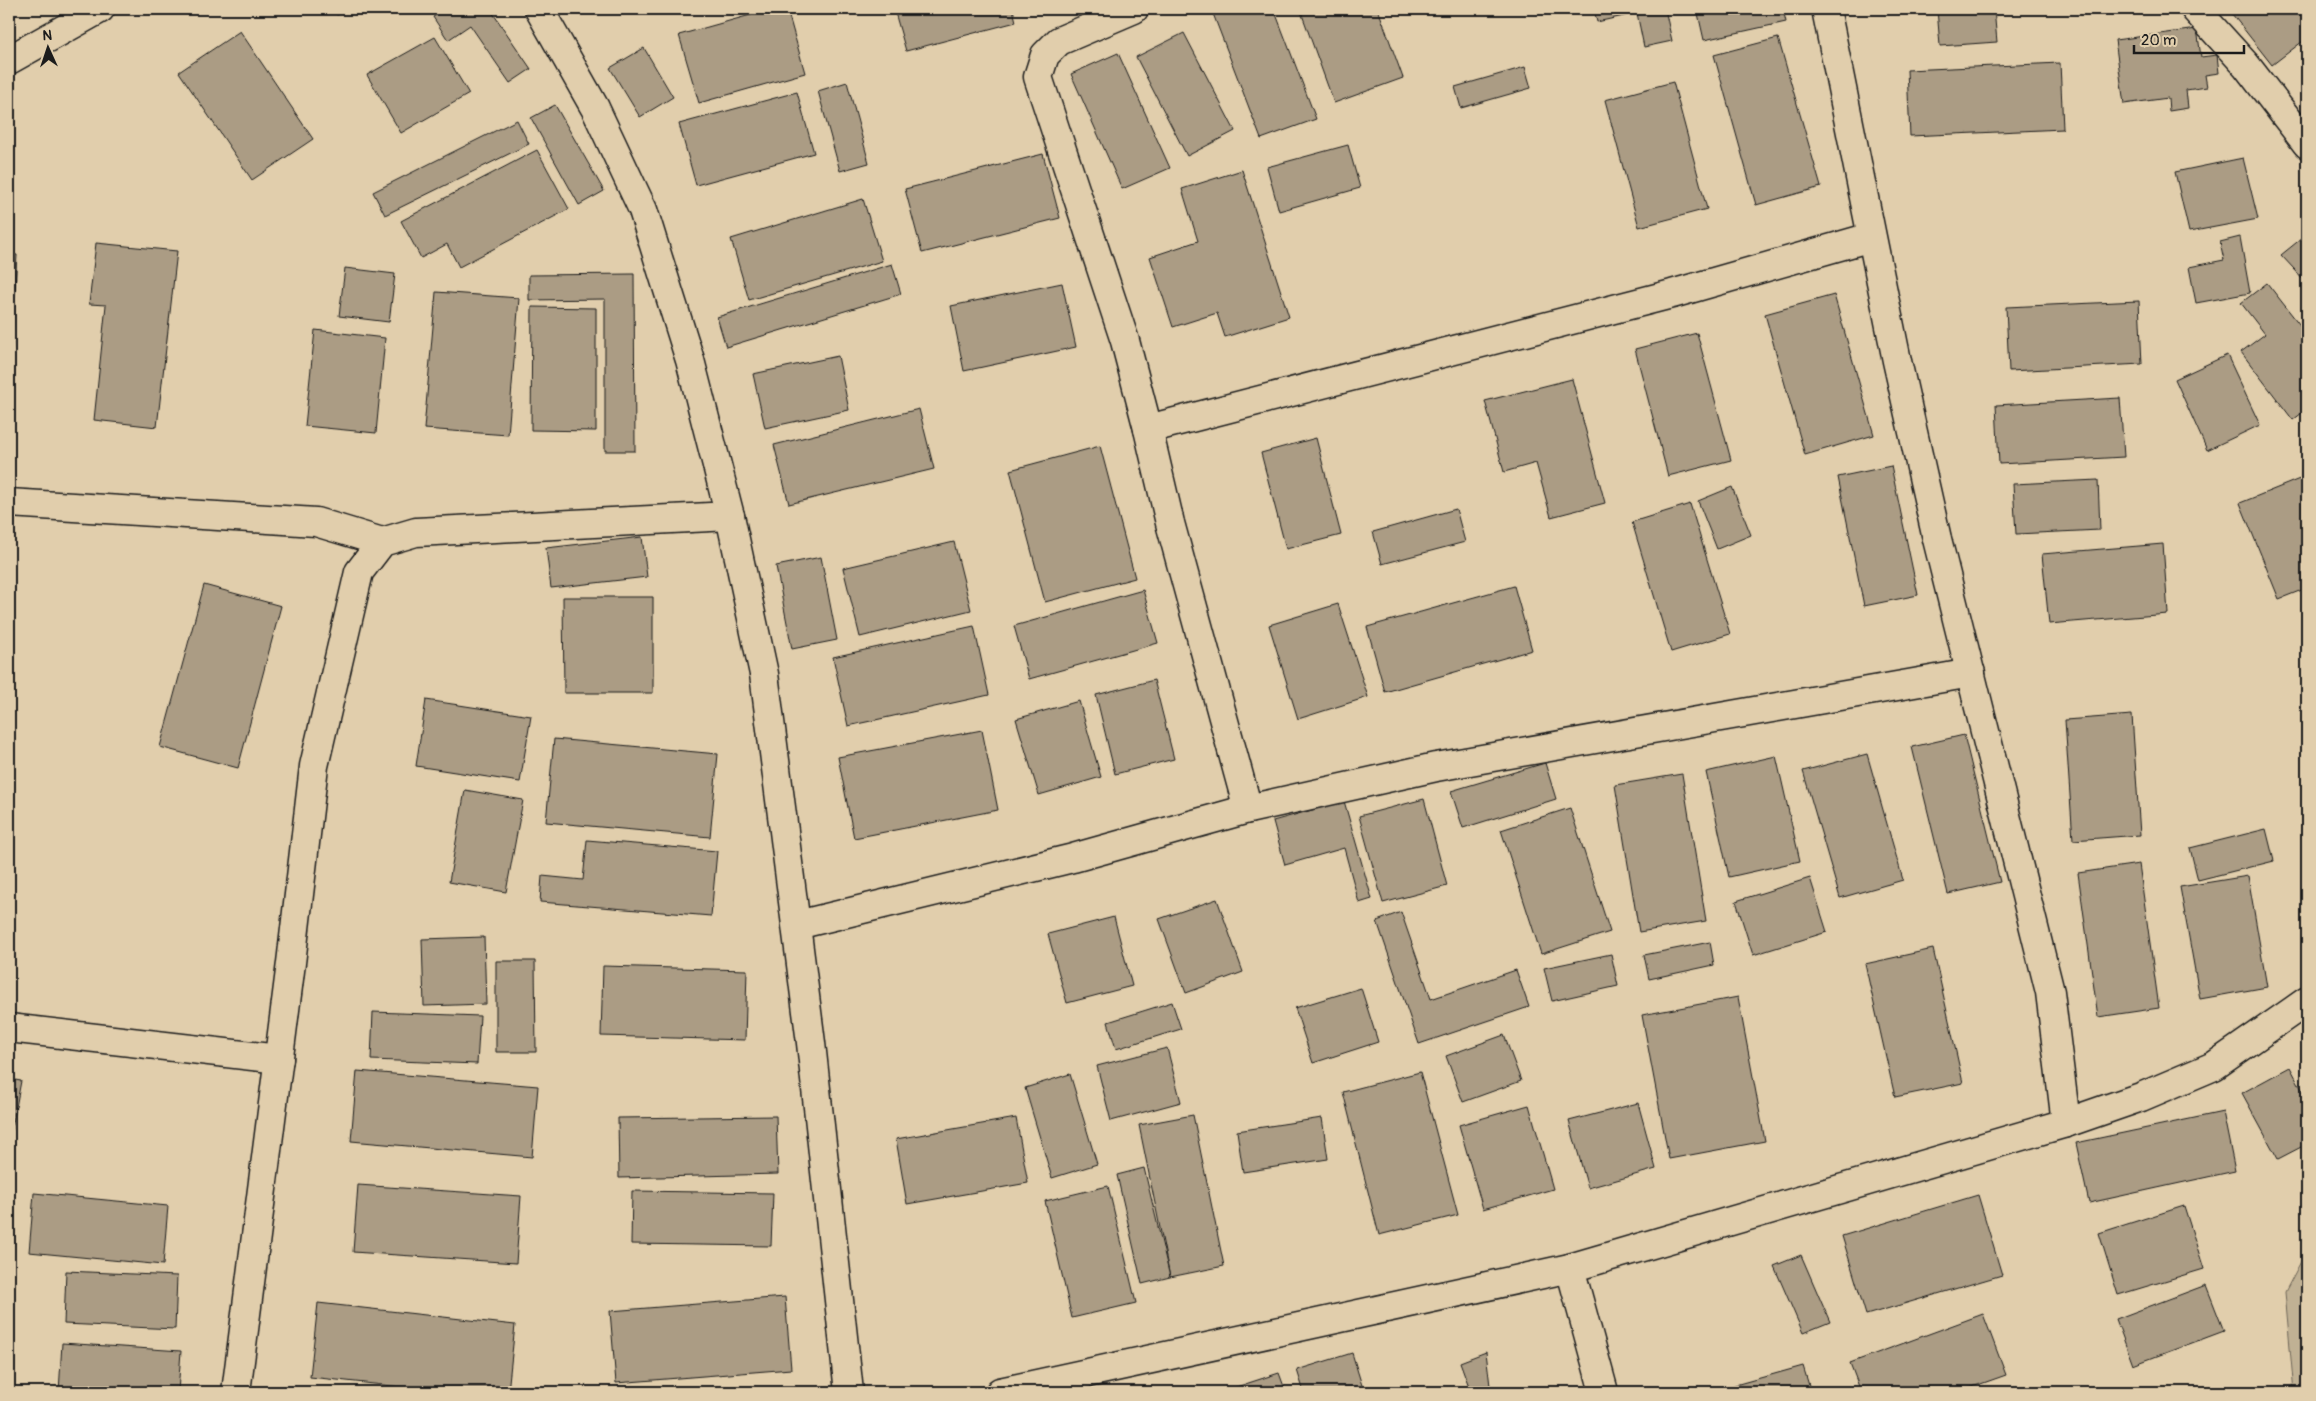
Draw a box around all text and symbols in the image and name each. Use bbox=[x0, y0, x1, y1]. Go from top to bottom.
north arrow bbox=[22, 22, 72, 72]
scale bar bbox=[2134, 22, 2244, 54]
text: N bbox=[42, 27, 53, 44]
text: 20 m bbox=[2141, 31, 2176, 50]

